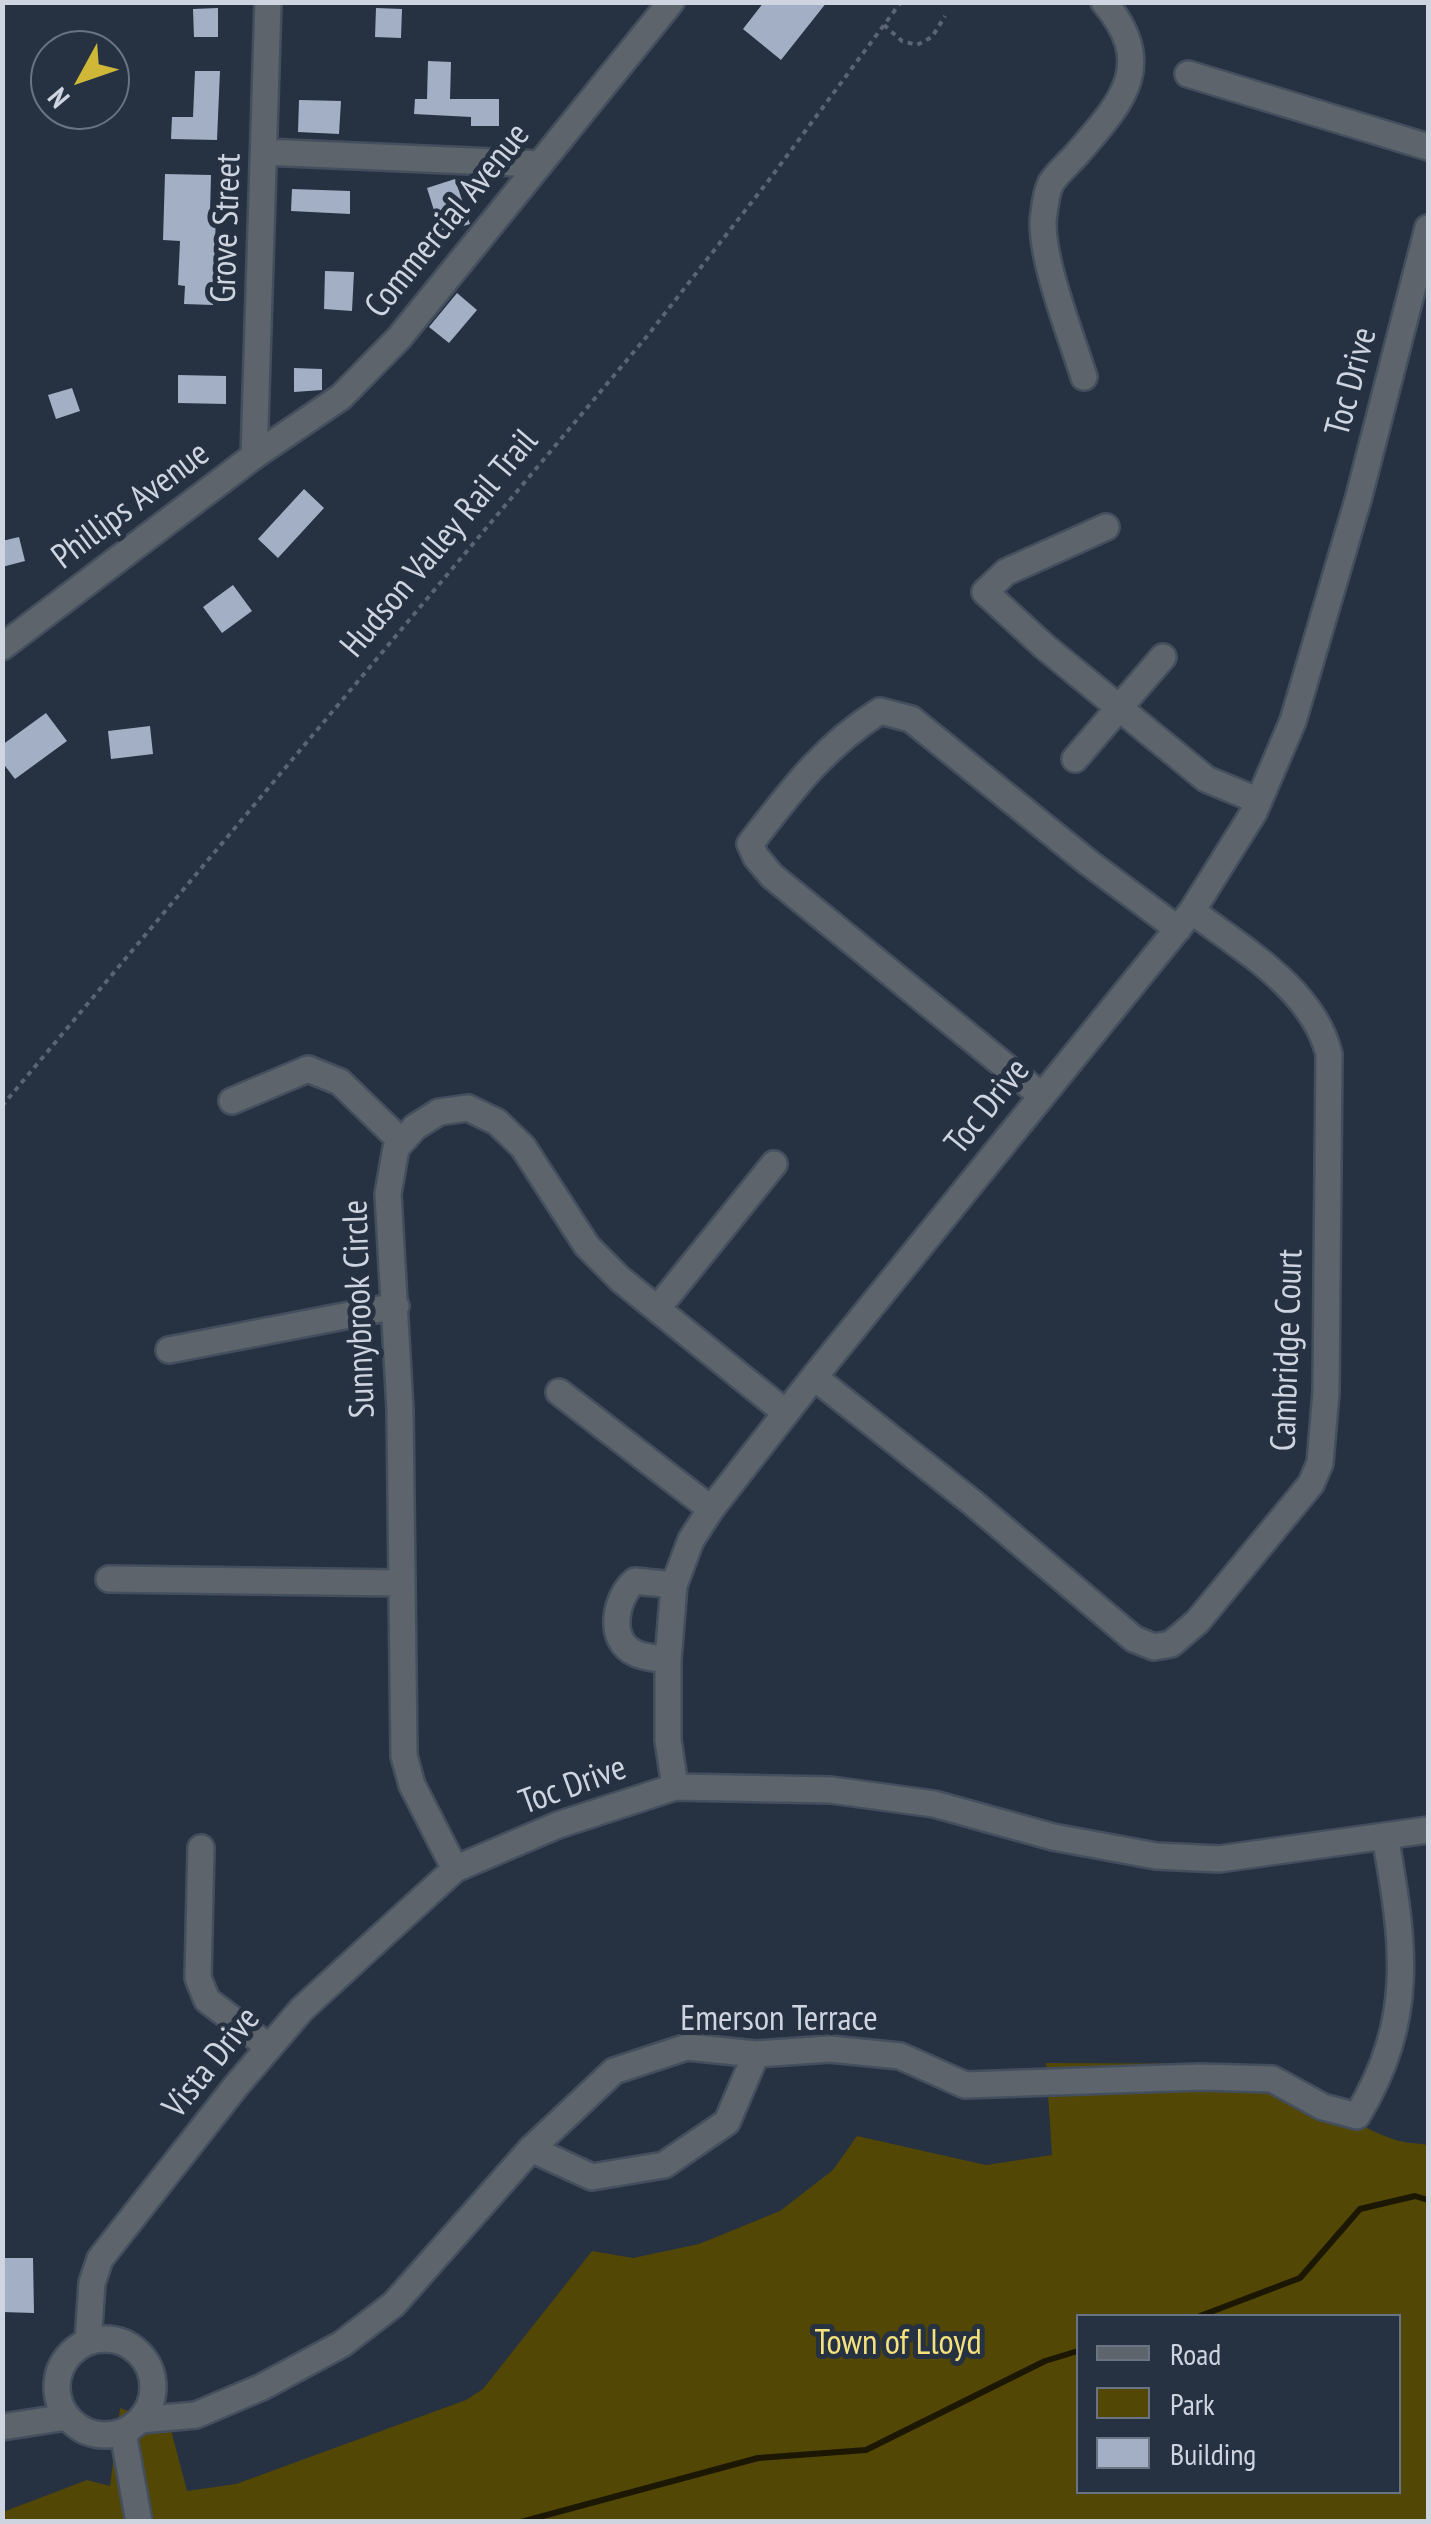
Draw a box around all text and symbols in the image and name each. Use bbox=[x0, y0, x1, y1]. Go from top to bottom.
north arrow bbox=[30, 30, 130, 130]
text: N bbox=[39, 81, 77, 116]
street label: Commercial Avenue bbox=[357, 115, 539, 327]
street label: Grove Street bbox=[203, 153, 251, 303]
street label: Toc Drive bbox=[1317, 323, 1387, 441]
street label: Hudson Valley Rail Trail bbox=[333, 422, 547, 666]
street label: Phillips Avenue bbox=[44, 433, 218, 579]
street label: Toc Drive bbox=[937, 1051, 1039, 1163]
street label: Sunnybrook Circle bbox=[335, 1199, 385, 1419]
street label: Cambridge Court bbox=[1263, 1248, 1313, 1452]
street label: Toc Drive bbox=[514, 1747, 632, 1825]
street label: Vista Drive bbox=[155, 1999, 269, 2127]
street label: Emerson Terrace bbox=[680, 1999, 878, 2041]
legend bbox=[1076, 2314, 1401, 2494]
park label: Town of Lloyd bbox=[814, 2323, 982, 2365]
text: Road bbox=[1170, 2334, 1221, 2373]
text: Park bbox=[1170, 2384, 1215, 2423]
text: Building bbox=[1170, 2434, 1256, 2473]

